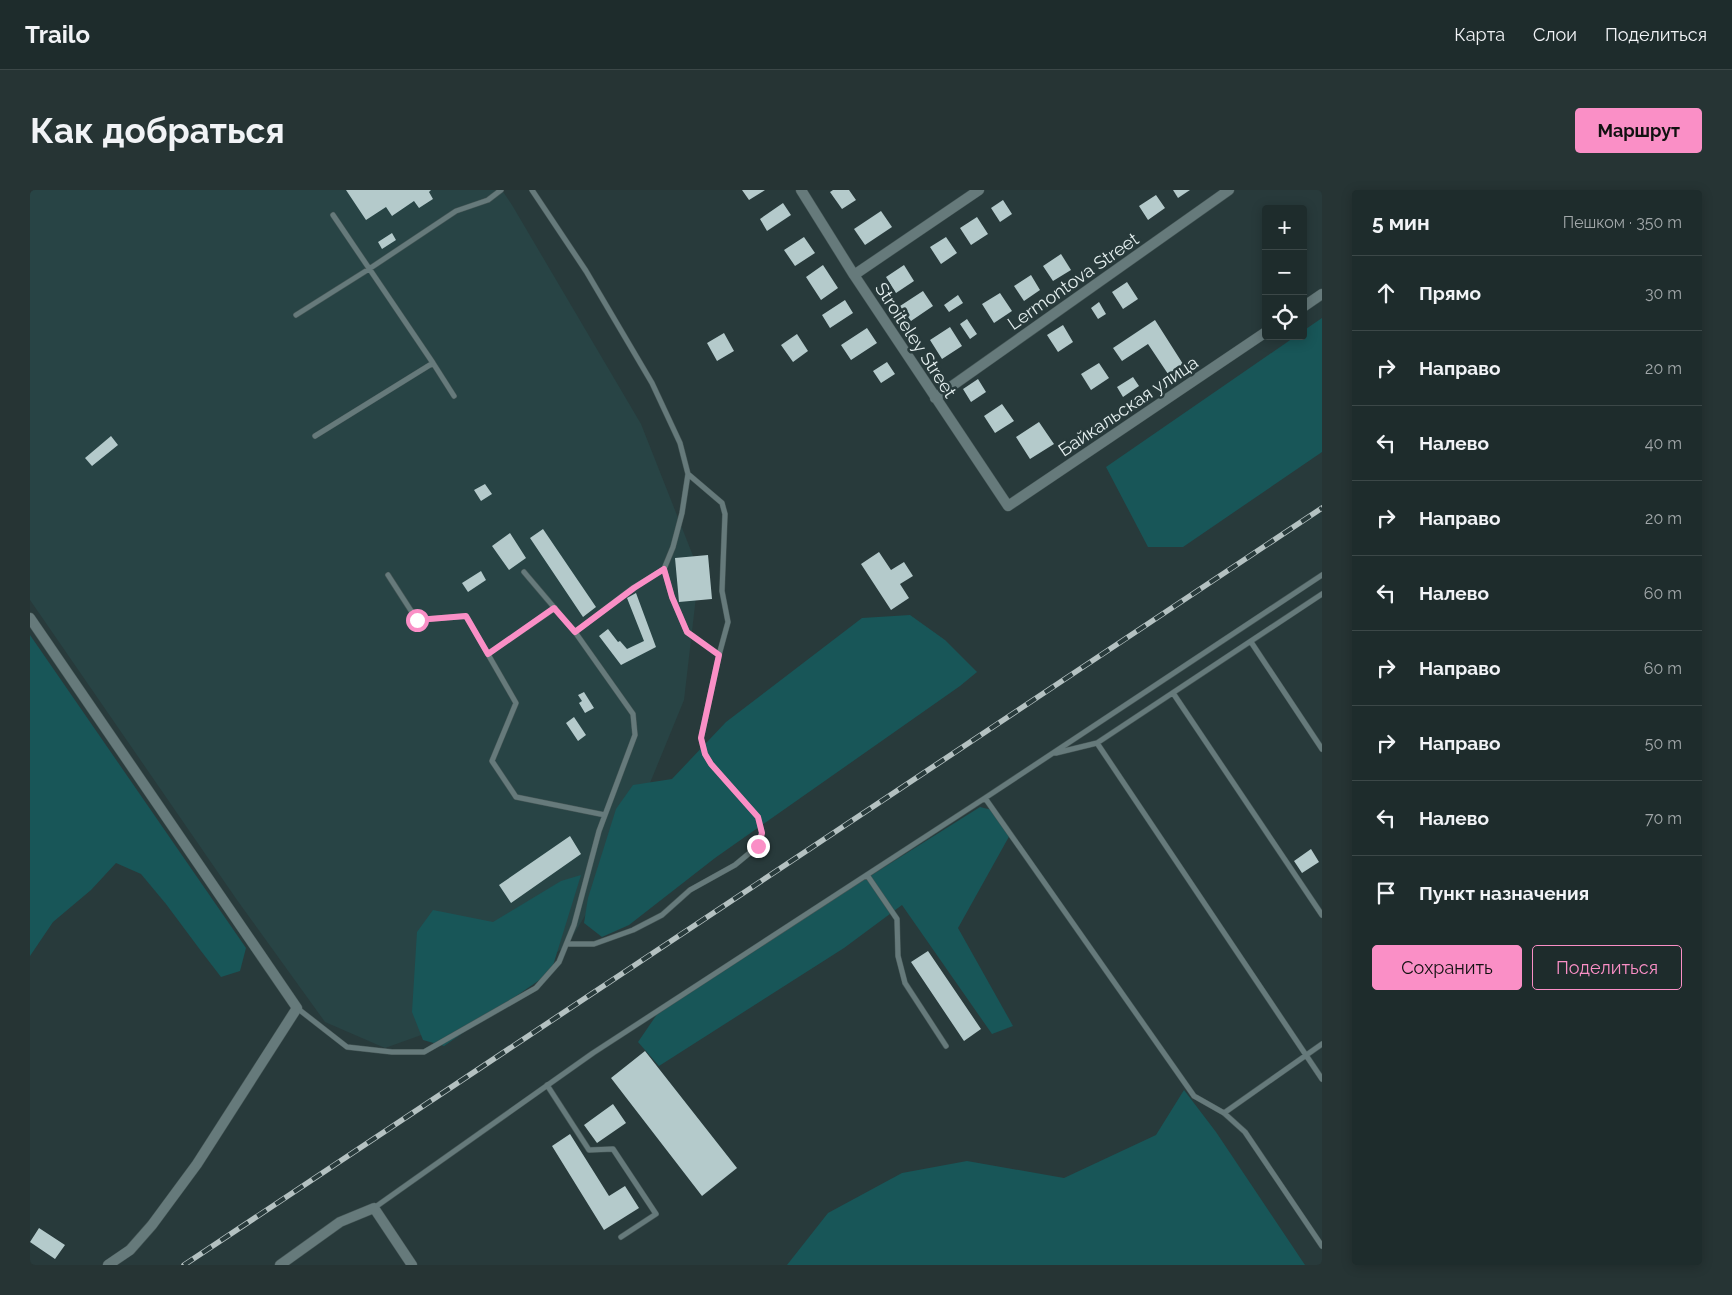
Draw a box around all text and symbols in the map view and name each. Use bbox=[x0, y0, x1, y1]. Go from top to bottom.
text: Trailo bbox=[25, 20, 90, 49]
text: Карта bbox=[1454, 24, 1505, 45]
text: Слои bbox=[1533, 24, 1577, 45]
text: Поделиться bbox=[1605, 24, 1707, 45]
button: Маршрут bbox=[1575, 108, 1702, 153]
text: Как добраться bbox=[30, 110, 285, 151]
map controls bbox=[1262, 205, 1307, 340]
button: + bbox=[1262, 205, 1307, 250]
text: 5 мин bbox=[1372, 210, 1430, 235]
text: Пешком · 350 m bbox=[1563, 213, 1682, 232]
street label: Lermontova Street bbox=[1004, 228, 1142, 334]
button: − bbox=[1262, 250, 1307, 295]
street label: Stroiteley Street bbox=[871, 279, 961, 401]
icon: ahead bbox=[1372, 279, 1400, 307]
text: Прямо bbox=[1419, 282, 1481, 304]
text: 30 m bbox=[1645, 284, 1682, 303]
button: locate bbox=[1262, 295, 1307, 340]
street label: Байкальская улица bbox=[1054, 352, 1202, 460]
icon: right bbox=[1372, 354, 1400, 382]
text: Направо bbox=[1419, 357, 1500, 379]
text: 20 m bbox=[1645, 359, 1682, 378]
icon: left bbox=[1372, 429, 1400, 457]
text: Налево bbox=[1419, 432, 1489, 454]
text: 40 m bbox=[1645, 434, 1682, 453]
icon: right bbox=[1372, 504, 1400, 532]
text: Направо bbox=[1419, 507, 1500, 529]
text: 20 m bbox=[1645, 509, 1682, 528]
icon: left bbox=[1372, 579, 1400, 607]
text: Налево bbox=[1419, 582, 1489, 604]
text: 60 m bbox=[1644, 584, 1682, 603]
route start bbox=[406, 609, 429, 632]
icon: right bbox=[1372, 654, 1400, 682]
text: Направо bbox=[1419, 657, 1500, 679]
text: 60 m bbox=[1644, 659, 1682, 678]
icon: right bbox=[1372, 729, 1400, 757]
text: Направо bbox=[1419, 732, 1500, 754]
text: 50 m bbox=[1645, 734, 1682, 753]
icon: left bbox=[1372, 804, 1400, 832]
text: Налево bbox=[1419, 807, 1489, 829]
text: 70 m bbox=[1645, 809, 1682, 828]
route end bbox=[747, 835, 770, 858]
icon: arrive bbox=[1372, 879, 1400, 907]
text: Пункт назначения bbox=[1419, 882, 1589, 904]
button: Сохранить bbox=[1372, 945, 1522, 990]
button: Поделиться bbox=[1532, 945, 1682, 990]

